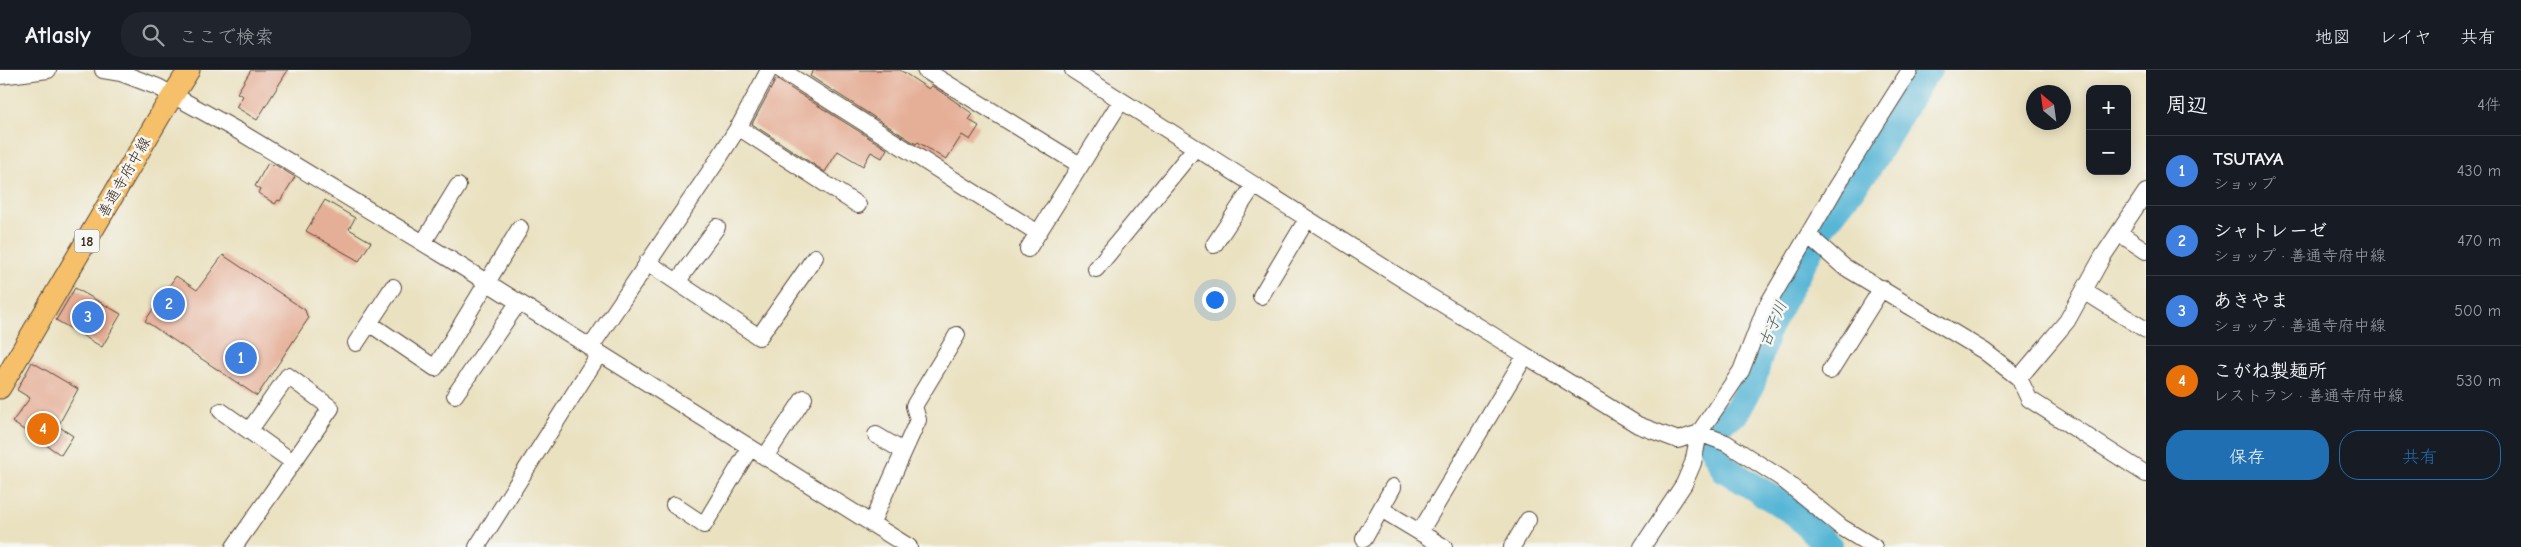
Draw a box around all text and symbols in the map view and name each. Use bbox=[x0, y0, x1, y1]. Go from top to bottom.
search box bbox=[121, 12, 471, 57]
text: Atlasly bbox=[25, 21, 91, 49]
icon: search bbox=[139, 21, 167, 49]
text: ここで検索 bbox=[179, 26, 274, 48]
text: 地図 bbox=[2315, 27, 2351, 48]
text: レイヤ bbox=[2379, 27, 2432, 48]
text: 共有 bbox=[2460, 27, 2496, 48]
north arrow bbox=[2026, 85, 2071, 130]
map controls bbox=[2086, 85, 2131, 175]
button: + bbox=[2086, 85, 2131, 130]
text: 周辺 bbox=[2166, 93, 2208, 117]
text: 4件 bbox=[2477, 96, 2501, 114]
button: − bbox=[2086, 130, 2131, 175]
street label: 善通寺府中線 bbox=[94, 134, 154, 220]
text: TSUTAYA bbox=[2213, 148, 2283, 170]
text: 1 bbox=[2179, 162, 2185, 180]
text: 430 m bbox=[2457, 162, 2501, 180]
text: ショップ bbox=[2213, 175, 2276, 193]
text: シャトレーゼ bbox=[2213, 220, 2327, 242]
road number: 18 bbox=[74, 230, 100, 252]
text: 2 bbox=[2178, 232, 2186, 250]
text: 470 m bbox=[2457, 232, 2501, 250]
text: ショップ · 善通寺府中線 bbox=[2213, 247, 2386, 265]
pin: 2 bbox=[153, 285, 185, 323]
your location bbox=[1202, 287, 1228, 313]
text: あきやま bbox=[2213, 290, 2289, 312]
pin: 3 bbox=[72, 298, 104, 336]
water label: 古子川 bbox=[1755, 298, 1791, 350]
text: 3 bbox=[2178, 302, 2186, 320]
text: 500 m bbox=[2454, 302, 2501, 320]
text: ショップ · 善通寺府中線 bbox=[2213, 317, 2386, 335]
pin: 1 bbox=[225, 339, 257, 377]
text: こがね製麺所 bbox=[2213, 360, 2327, 382]
text: 4 bbox=[2178, 372, 2186, 390]
text: 530 m bbox=[2456, 372, 2501, 390]
text: レストラン · 善通寺府中線 bbox=[2213, 387, 2404, 405]
pin: 4 bbox=[27, 410, 59, 448]
button: 保存 bbox=[2166, 430, 2329, 480]
button: 共有 bbox=[2339, 430, 2501, 480]

